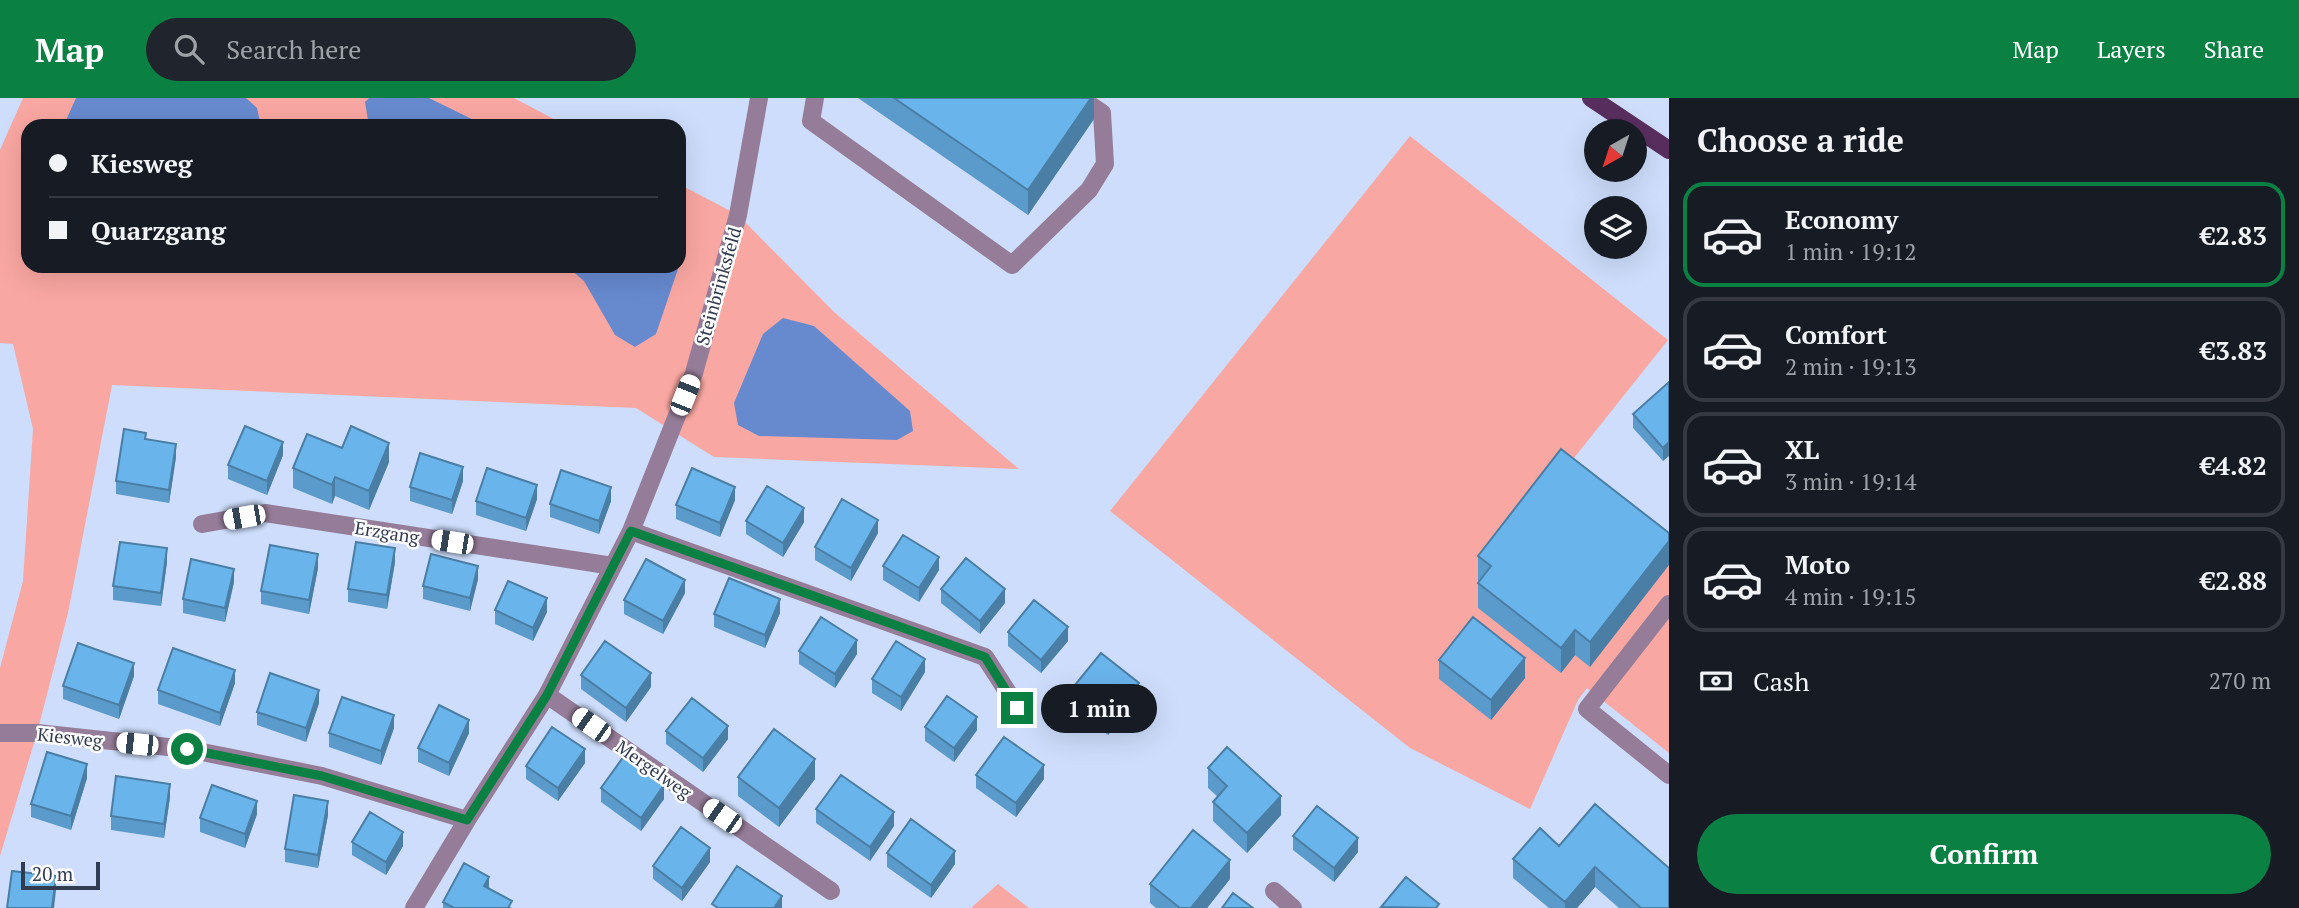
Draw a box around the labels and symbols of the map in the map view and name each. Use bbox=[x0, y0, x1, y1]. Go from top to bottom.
north arrow bbox=[1584, 119, 1647, 182]
street label: Steinbrinksfeld bbox=[690, 224, 746, 348]
car bbox=[668, 372, 703, 418]
car bbox=[222, 503, 267, 531]
street label: Erzgang bbox=[353, 515, 421, 549]
car bbox=[430, 528, 475, 556]
callout: 1 min bbox=[1042, 684, 1157, 732]
route end bbox=[1001, 692, 1033, 724]
car bbox=[568, 704, 615, 746]
street label: Kiesweg bbox=[36, 722, 104, 752]
car bbox=[116, 731, 159, 757]
route start bbox=[171, 733, 203, 765]
street label: Mergelweg bbox=[612, 734, 697, 804]
car bbox=[699, 795, 746, 837]
scale bar bbox=[21, 859, 100, 891]

